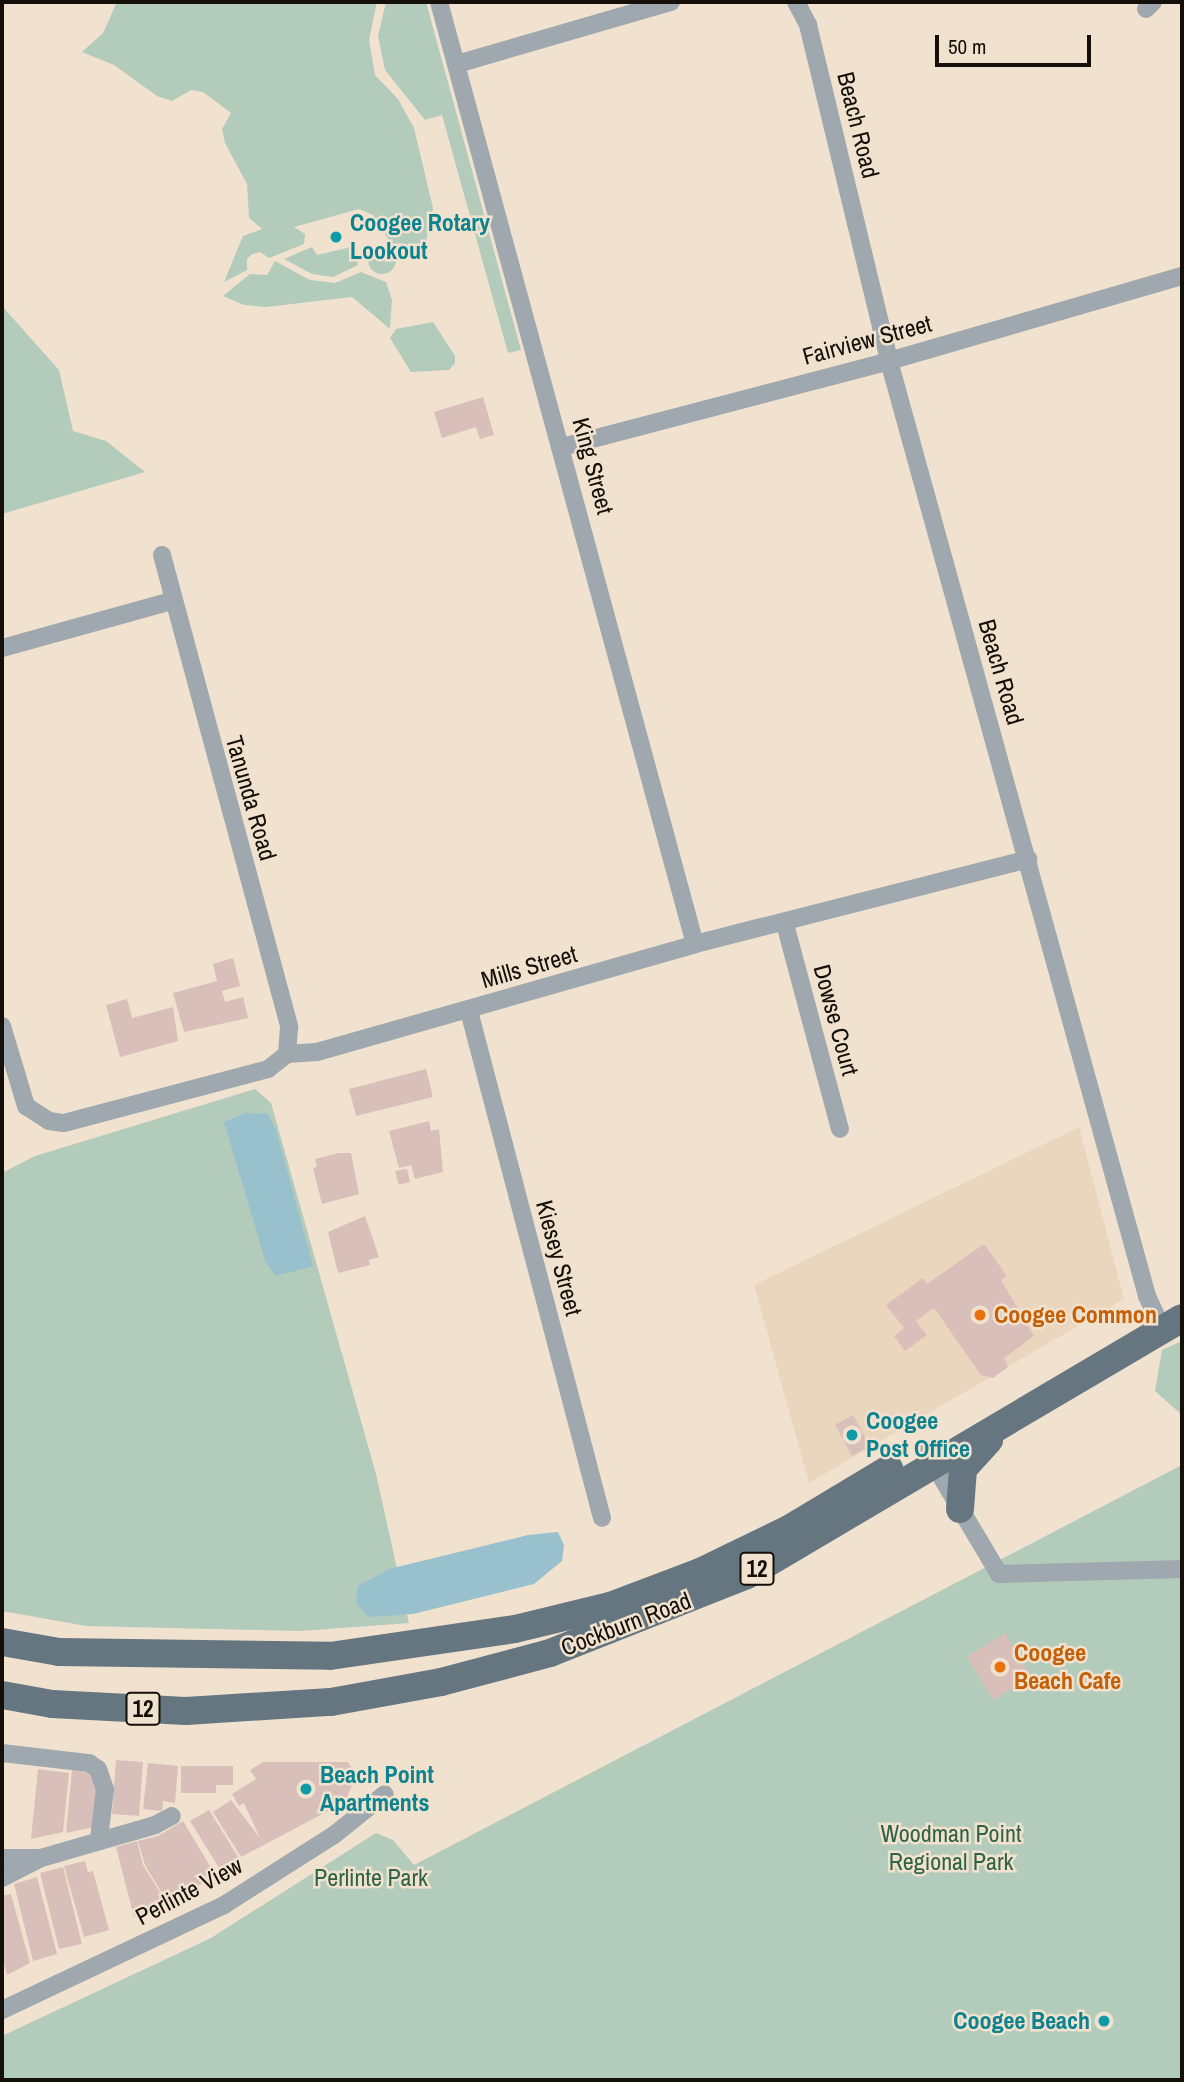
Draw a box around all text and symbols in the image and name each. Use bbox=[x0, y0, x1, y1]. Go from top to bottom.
scale bar bbox=[939, 21, 1095, 65]
text: 50 m bbox=[948, 32, 986, 61]
street label: Beach Road bbox=[831, 69, 885, 181]
place label: Coogee Rotary Lookout bbox=[350, 209, 490, 265]
marker: Coogee Rotary Lookout bbox=[328, 229, 344, 245]
street label: Fairview Street bbox=[799, 309, 935, 371]
street label: King Street bbox=[566, 415, 620, 517]
street label: Beach Road bbox=[972, 616, 1030, 728]
street label: Tanunda Road bbox=[219, 732, 283, 864]
street label: Mills Street bbox=[478, 940, 580, 994]
street label: Dowse Court bbox=[807, 961, 865, 1079]
street label: Kiesey Street bbox=[530, 1197, 588, 1319]
place label: Coogee Common bbox=[994, 1301, 1157, 1329]
marker: Coogee Common bbox=[972, 1307, 988, 1323]
place label: Coogee Post Office bbox=[866, 1407, 970, 1463]
marker: Coogee Post Office bbox=[844, 1427, 860, 1443]
road number: 12 bbox=[740, 1550, 774, 1588]
street label: Cockburn Road bbox=[557, 1586, 695, 1662]
place label: Coogee Beach Cafe bbox=[1014, 1639, 1121, 1695]
marker: Coogee Beach Cafe bbox=[992, 1659, 1008, 1675]
road number: 12 bbox=[125, 1690, 160, 1728]
place label: Beach Point Apartments bbox=[320, 1761, 434, 1817]
marker: Beach Point Apartments bbox=[298, 1781, 314, 1797]
park label: Woodman Point Regional Park bbox=[881, 1820, 1021, 1876]
street label: Perlinte View bbox=[131, 1851, 247, 1931]
park label: Perlinte Park bbox=[314, 1864, 428, 1892]
place label: Coogee Beach bbox=[953, 2007, 1090, 2035]
marker: Coogee Beach bbox=[1096, 2013, 1112, 2029]

